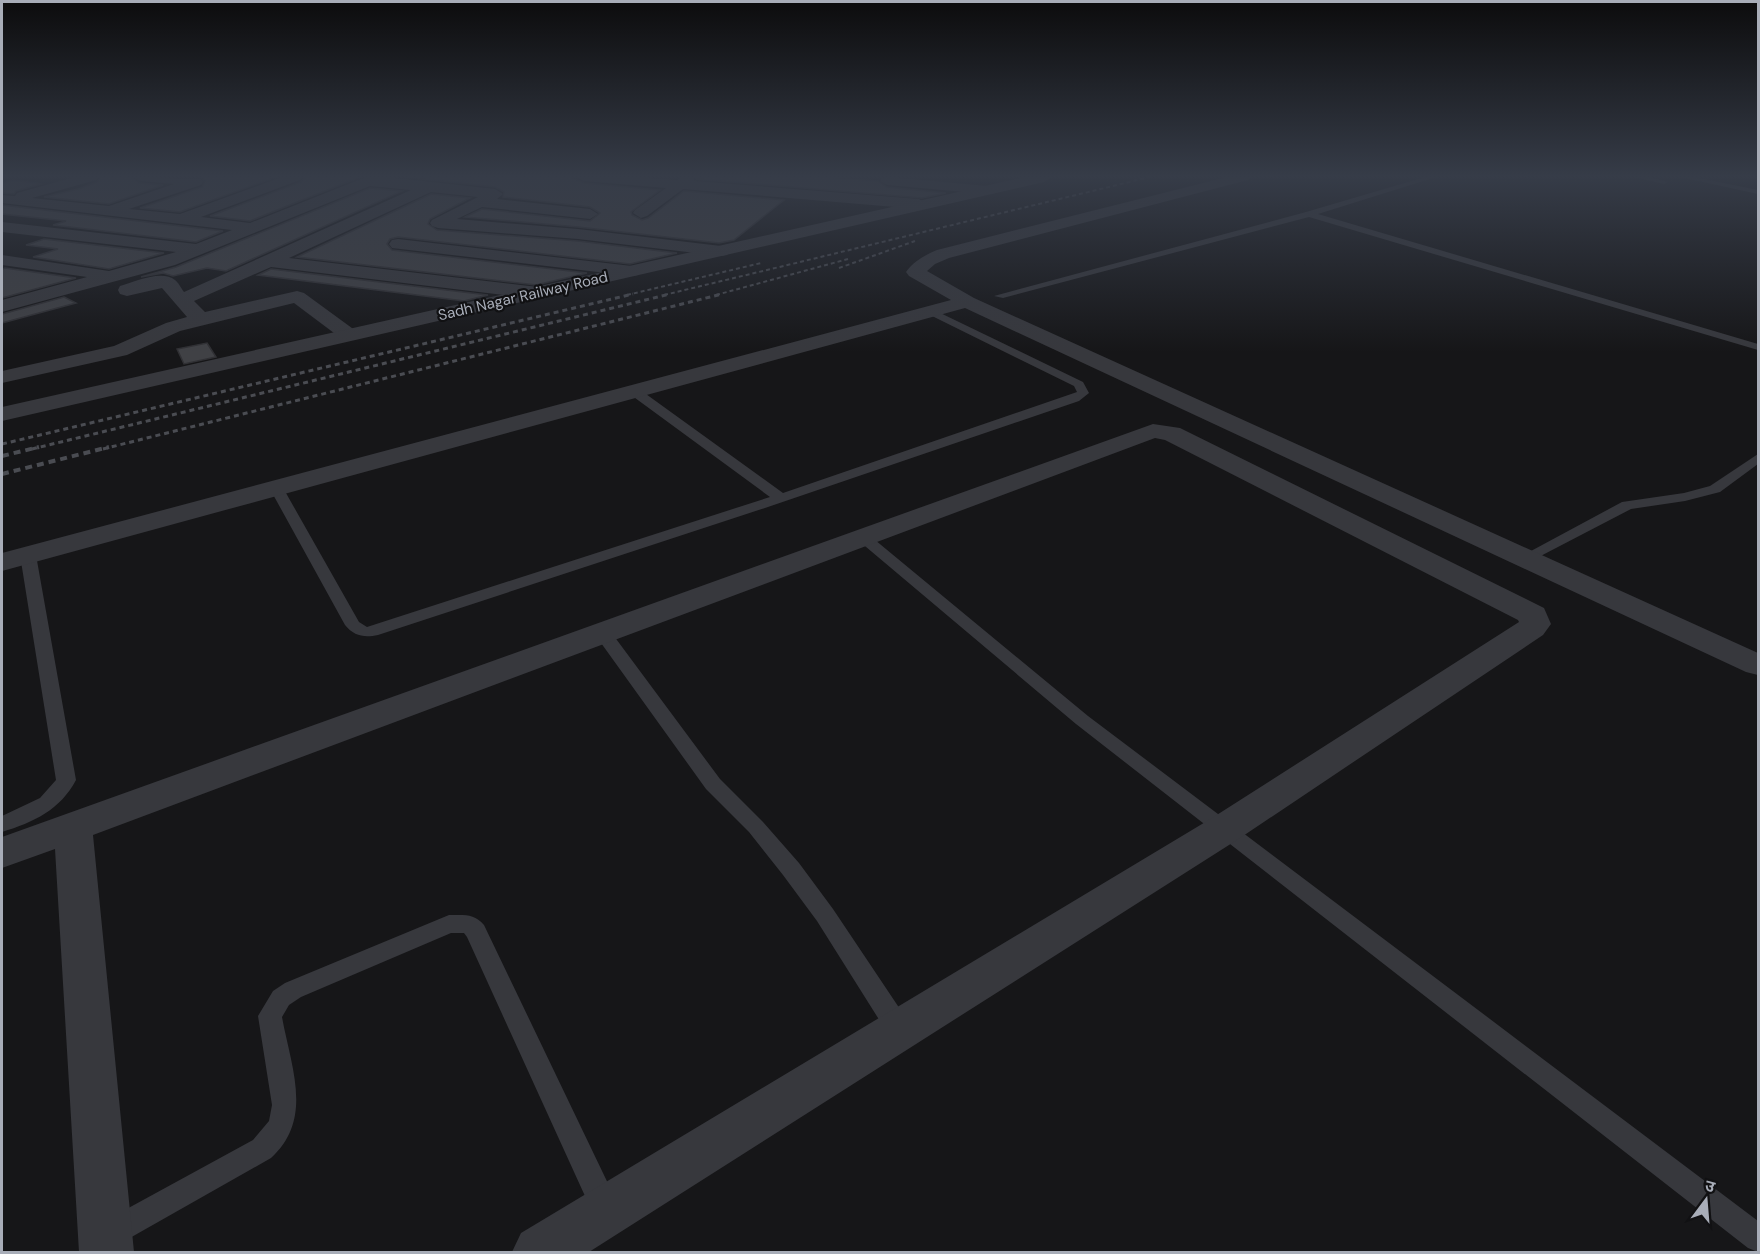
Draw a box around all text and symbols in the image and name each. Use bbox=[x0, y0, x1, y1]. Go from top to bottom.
street label: Sadh Nagar Railway Road bbox=[436, 267, 610, 325]
north arrow bbox=[1676, 1170, 1736, 1230]
text: उ bbox=[1703, 1175, 1718, 1198]

